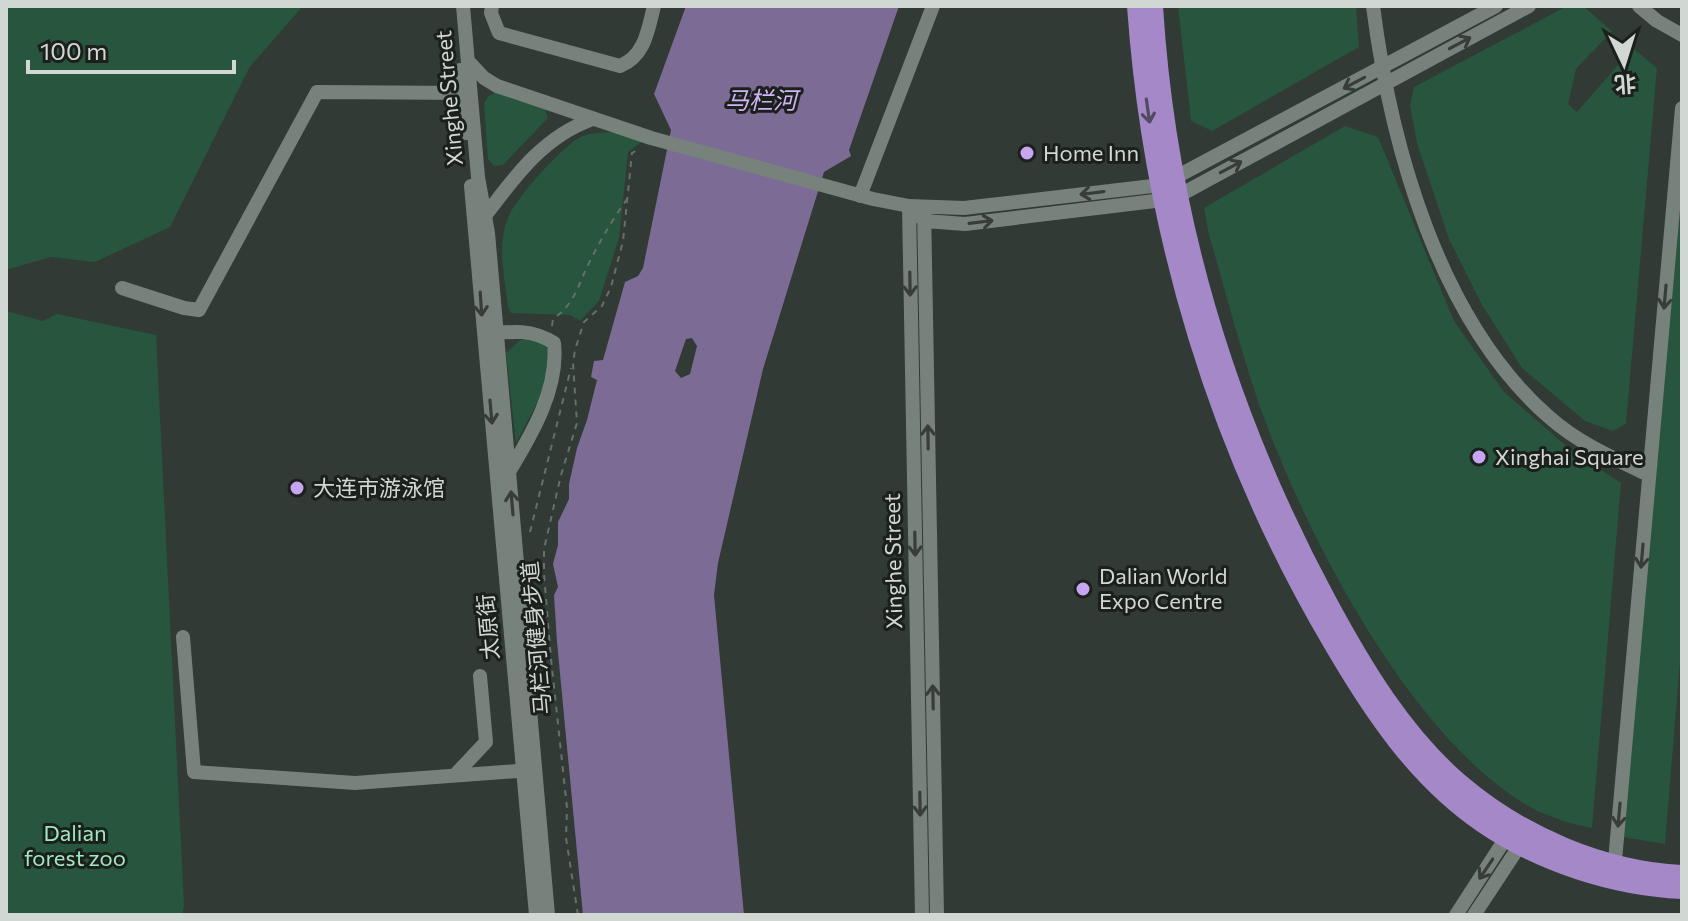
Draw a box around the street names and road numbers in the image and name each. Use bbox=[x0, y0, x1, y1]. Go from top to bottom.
street label: Xinghe Street bbox=[429, 29, 468, 167]
street label: Xinghe Street bbox=[878, 493, 907, 629]
street label: 马栏河健身步道 bbox=[515, 560, 556, 716]
street label: 太原街 bbox=[471, 593, 504, 661]

